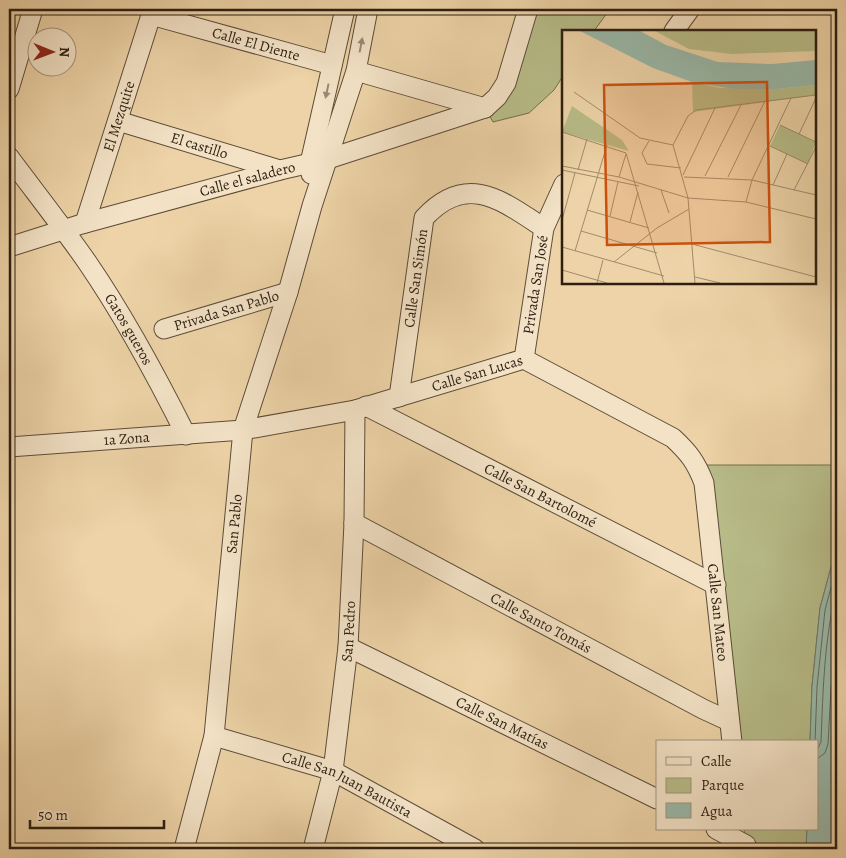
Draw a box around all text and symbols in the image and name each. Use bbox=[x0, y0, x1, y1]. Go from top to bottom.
street label: Calle El Diente bbox=[210, 22, 303, 66]
north arrow bbox=[28, 28, 78, 78]
inset map bbox=[562, 30, 816, 284]
one-way arrow bbox=[357, 37, 365, 53]
text: N bbox=[55, 47, 74, 57]
street label: El Mezquite bbox=[98, 78, 140, 154]
one-way arrow bbox=[323, 83, 331, 98]
street label: El castillo bbox=[168, 128, 230, 164]
street label: Calle el saladero bbox=[197, 157, 297, 201]
street label: Calle San Simón bbox=[399, 227, 432, 329]
street label: Privada San José bbox=[518, 234, 553, 336]
street label: Privada San Pablo bbox=[171, 285, 281, 336]
street label: Gatos gueros bbox=[100, 290, 158, 369]
street label: Calle San Lucas bbox=[429, 350, 525, 396]
street label: 1a Zona bbox=[103, 427, 150, 450]
street label: Calle San Bartolomé bbox=[481, 458, 600, 532]
street label: San Pablo bbox=[221, 493, 247, 554]
street label: Calle San Mateo bbox=[703, 563, 733, 662]
street label: Calle Santo Tomás bbox=[487, 588, 595, 658]
street label: San Pedro bbox=[336, 600, 360, 663]
street label: Calle San Matías bbox=[453, 692, 552, 754]
legend bbox=[656, 740, 818, 830]
street label: Calle San Juan Bautista bbox=[280, 747, 416, 822]
text: Calle bbox=[701, 751, 732, 771]
text: Parque bbox=[701, 775, 744, 795]
scale bar bbox=[30, 798, 164, 830]
text: Agua bbox=[700, 801, 732, 821]
text: 50 m bbox=[38, 805, 68, 825]

